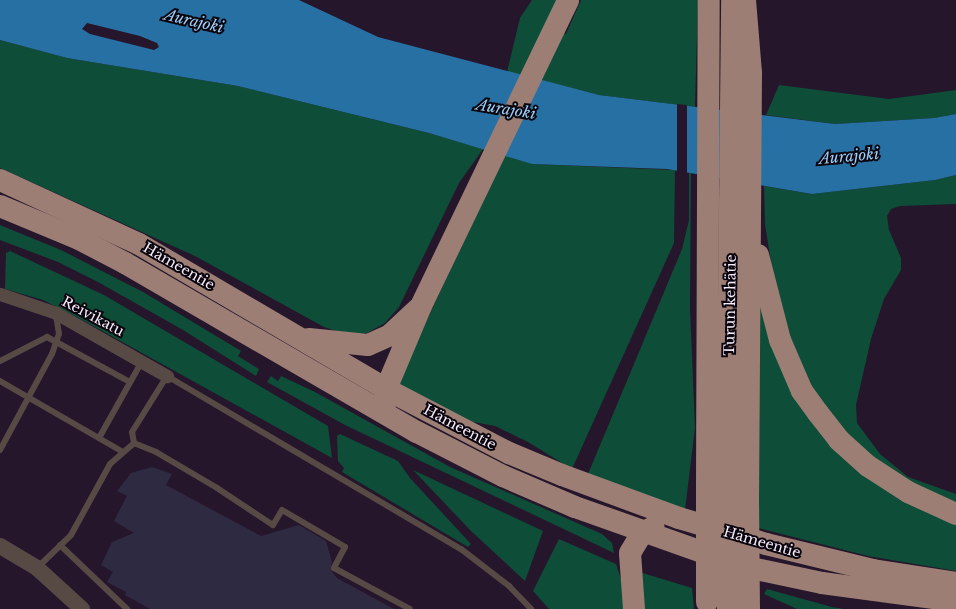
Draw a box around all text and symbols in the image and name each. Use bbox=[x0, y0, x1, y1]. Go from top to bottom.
water label: Aurajoki bbox=[163, 5, 225, 37]
water label: Aurajoki bbox=[475, 95, 537, 123]
water label: Aurajoki bbox=[818, 144, 880, 168]
street label: Hämeentie bbox=[140, 239, 218, 293]
street label: Turun kehätie bbox=[721, 254, 739, 356]
street label: Reivikatu bbox=[59, 293, 127, 339]
street label: Hämeentie bbox=[421, 401, 499, 453]
street label: Hämeentie bbox=[721, 523, 803, 561]

